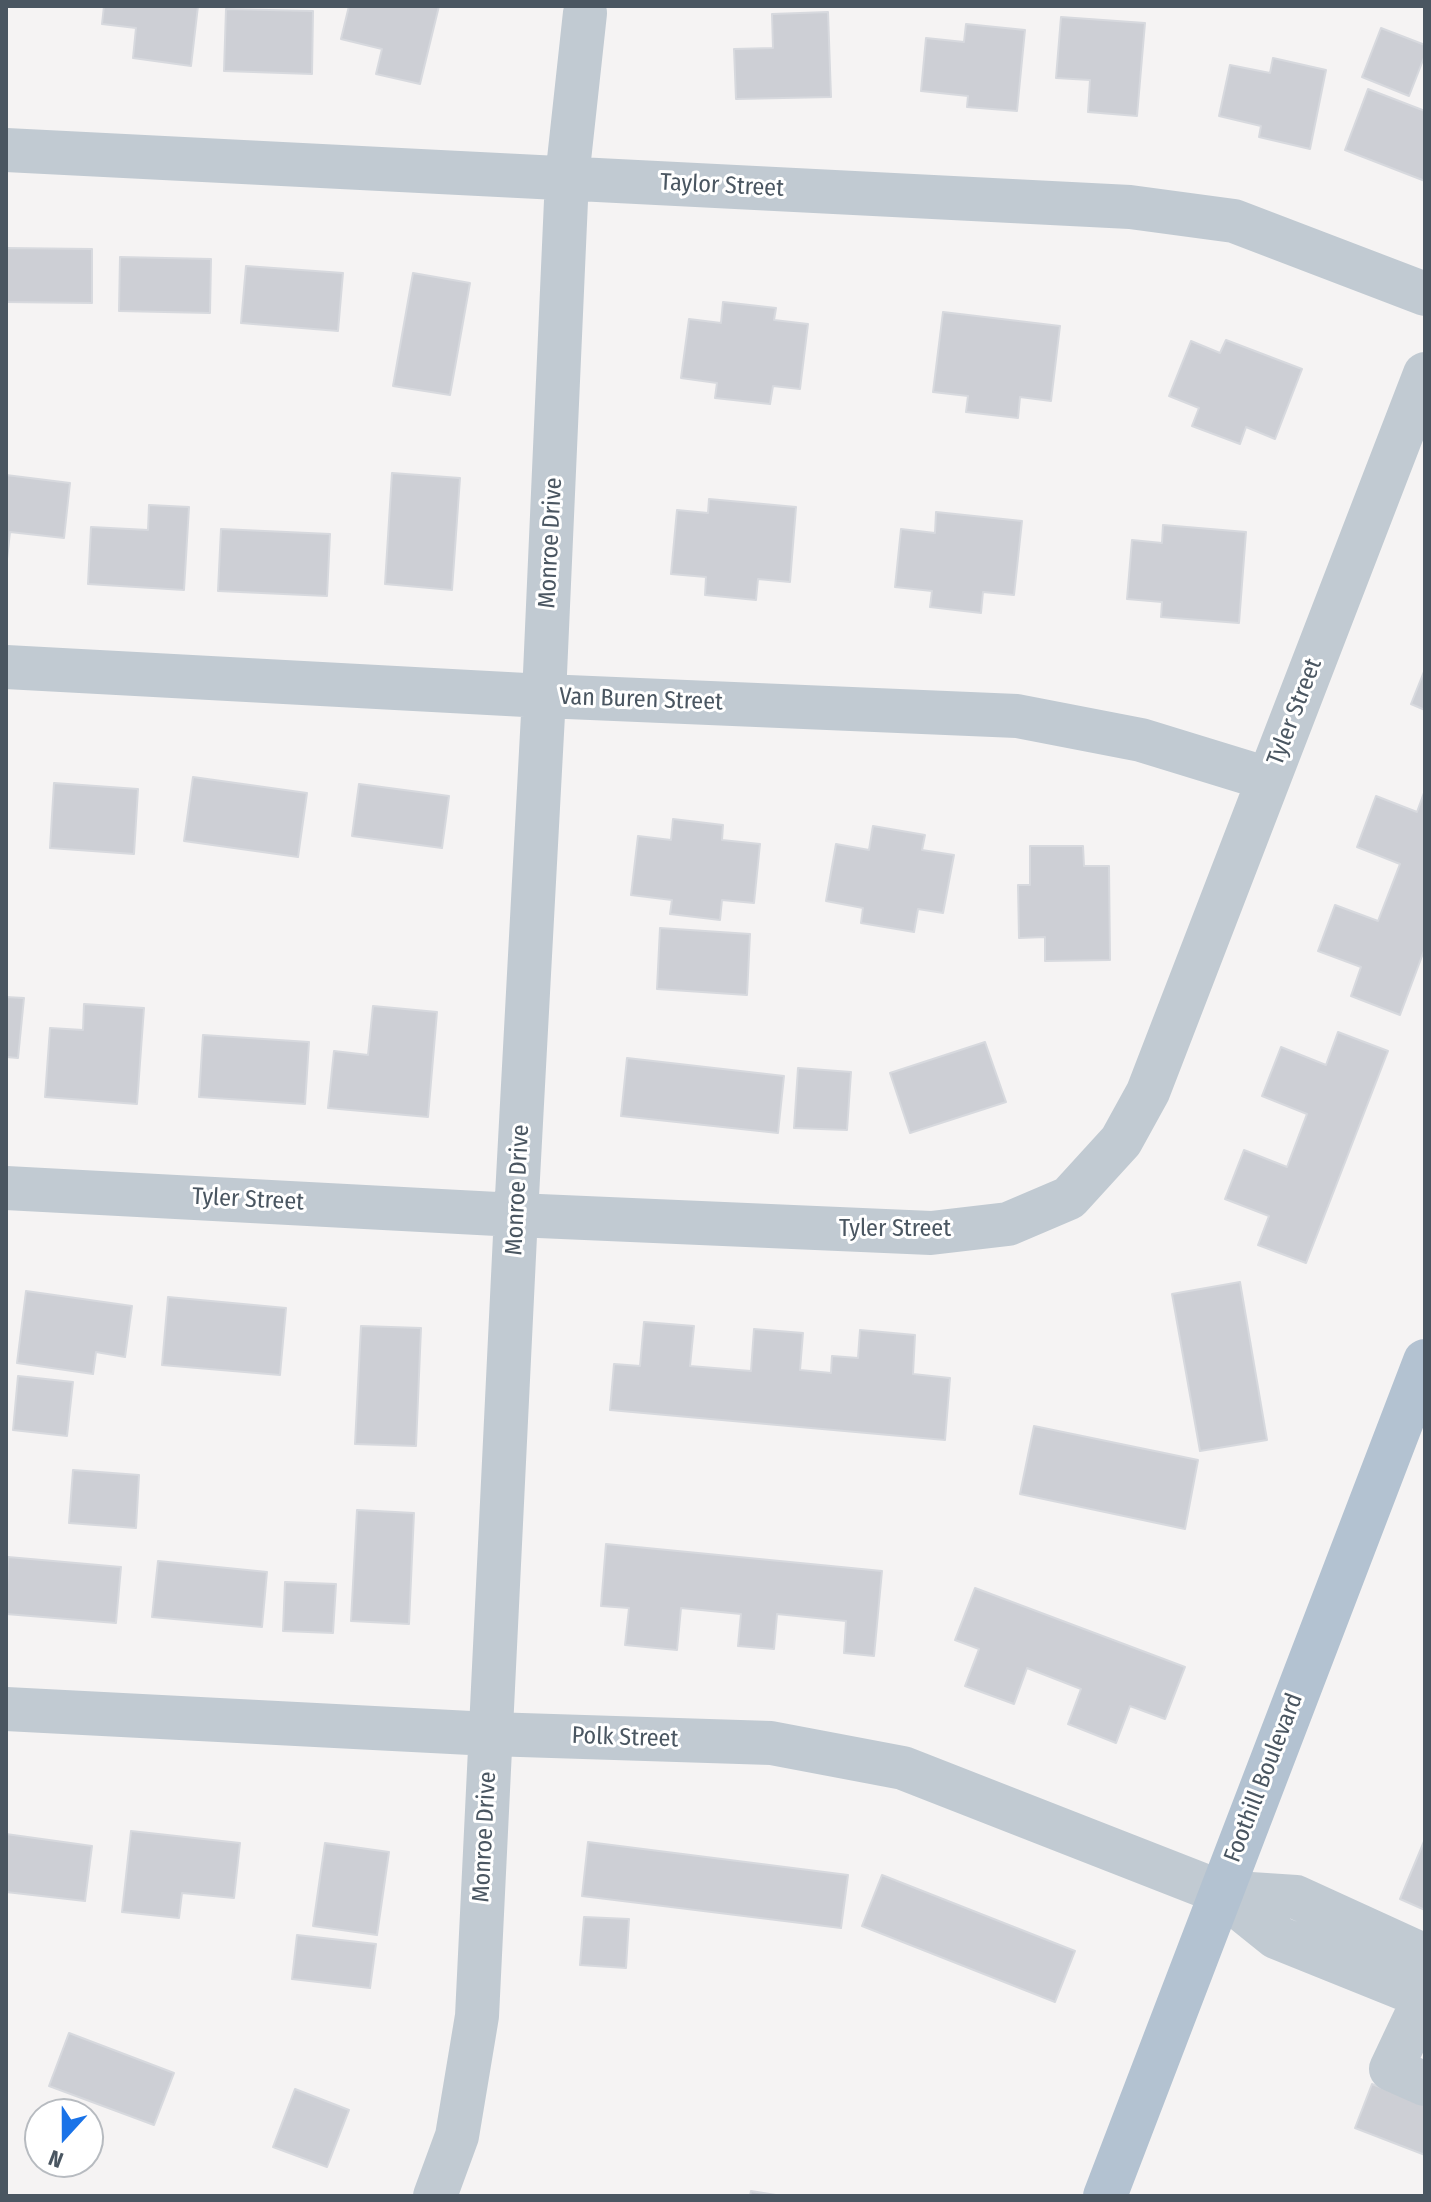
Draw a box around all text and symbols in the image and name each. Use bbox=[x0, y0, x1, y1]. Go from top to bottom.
street label: Taylor Street bbox=[659, 168, 785, 204]
street label: Monroe Drive bbox=[533, 477, 569, 609]
street label: Tyler Street bbox=[1261, 655, 1329, 769]
street label: Van Buren Street bbox=[559, 683, 723, 717]
street label: Monroe Drive bbox=[500, 1124, 536, 1256]
street label: Tyler Street bbox=[191, 1183, 305, 1217]
street label: Tyler Street bbox=[839, 1215, 951, 1243]
street label: Foothill Boulevard bbox=[1219, 1689, 1309, 1867]
street label: Polk Street bbox=[571, 1722, 679, 1754]
street label: Monroe Drive bbox=[467, 1771, 503, 1903]
north arrow bbox=[24, 2098, 104, 2178]
text: N bbox=[45, 2144, 67, 2174]

